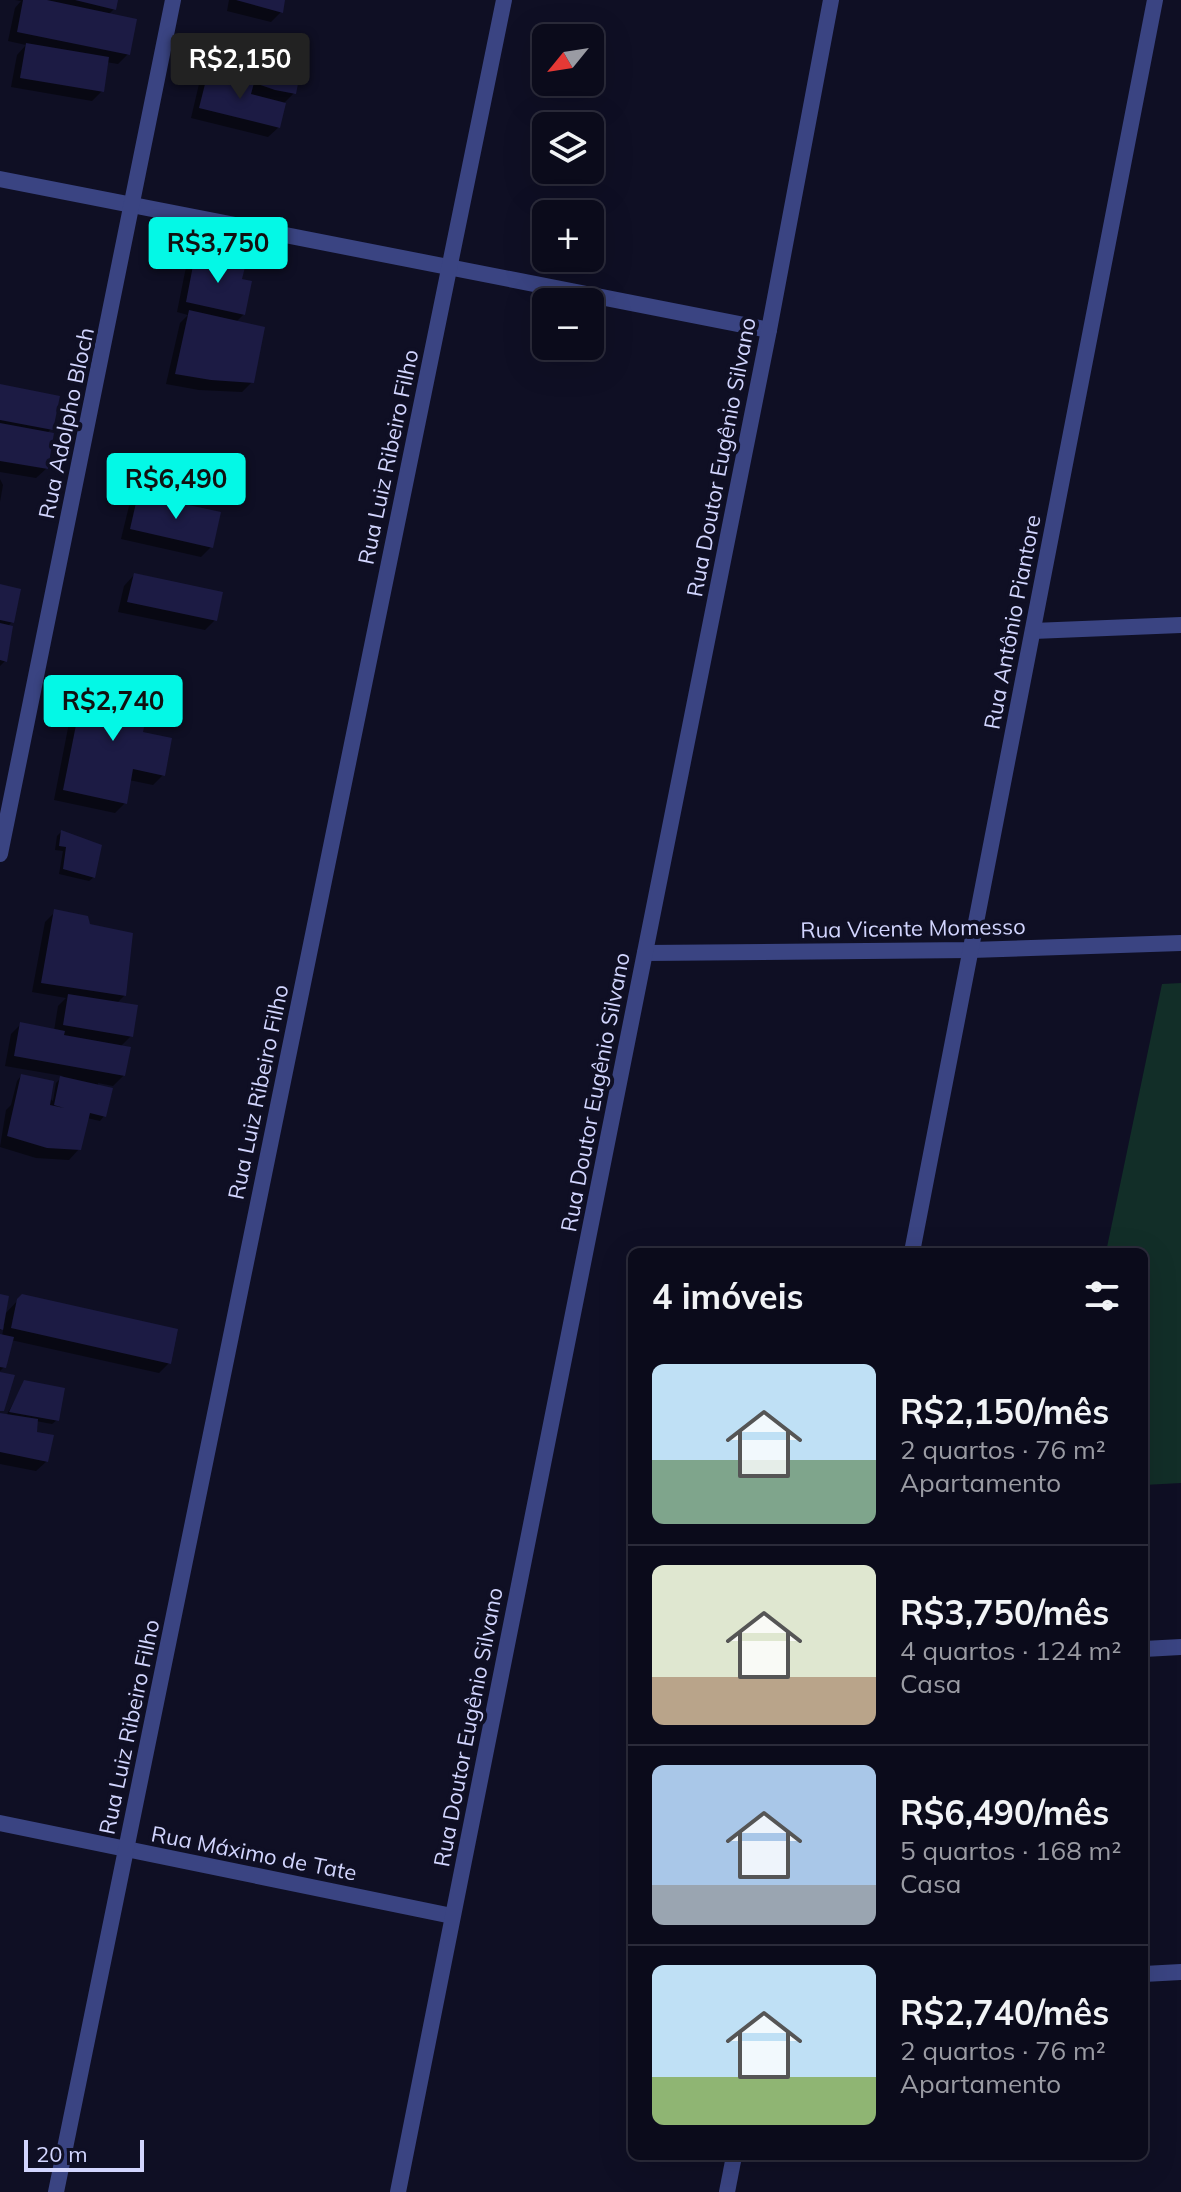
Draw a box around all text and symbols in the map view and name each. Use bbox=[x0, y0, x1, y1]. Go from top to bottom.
north arrow bbox=[532, 24, 604, 96]
map controls bbox=[532, 24, 604, 360]
pin: R$2,150 bbox=[166, 33, 314, 101]
text: R$2,150 bbox=[189, 42, 291, 75]
button: layers bbox=[532, 112, 604, 184]
button: + bbox=[532, 200, 604, 272]
pin: R$3,750 bbox=[144, 217, 292, 285]
text: R$3,750 bbox=[167, 226, 269, 259]
button: − bbox=[532, 288, 604, 360]
street label: Rua Doutor Eugênio Silvano bbox=[680, 315, 762, 599]
street label: Rua Adolpho Bloch bbox=[32, 325, 100, 521]
street label: Rua Luiz Ribeiro Filho bbox=[352, 347, 424, 567]
pin: R$6,490 bbox=[102, 453, 250, 521]
text: R$6,490 bbox=[125, 462, 227, 495]
street label: Rua Antônio Piantore bbox=[977, 512, 1047, 732]
pin: R$2,740 bbox=[39, 675, 187, 743]
text: R$2,740 bbox=[62, 684, 164, 717]
street label: Rua Vicente Momesso bbox=[800, 912, 1026, 944]
street label: Rua Doutor Eugênio Silvano bbox=[554, 950, 636, 1234]
street label: Rua Luiz Ribeiro Filho bbox=[222, 982, 294, 1202]
icon: filters bbox=[1080, 1274, 1124, 1318]
text: 4 imóveis bbox=[652, 1275, 804, 1318]
text: R$2,150/mês bbox=[900, 1390, 1109, 1433]
icon: home bbox=[716, 1396, 812, 1492]
text: 2 quartos · 76 m² bbox=[900, 1433, 1106, 1466]
text: Apartamento bbox=[900, 1466, 1061, 1499]
street label: Rua Doutor Eugênio Silvano bbox=[427, 1585, 509, 1869]
text: R$3,750/mês bbox=[900, 1591, 1109, 1634]
icon: home bbox=[716, 1597, 812, 1693]
street label: Rua Luiz Ribeiro Filho bbox=[93, 1617, 165, 1837]
text: 4 quartos · 124 m² bbox=[900, 1634, 1121, 1667]
text: Casa bbox=[900, 1667, 961, 1700]
text: R$6,490/mês bbox=[900, 1791, 1109, 1834]
icon: home bbox=[716, 1797, 812, 1893]
street label: Rua Máximo de Tate bbox=[149, 1819, 359, 1887]
text: 5 quartos · 168 m² bbox=[900, 1834, 1121, 1867]
text: Casa bbox=[900, 1867, 961, 1900]
text: R$2,740/mês bbox=[900, 1991, 1109, 2034]
icon: home bbox=[716, 1997, 812, 2093]
text: 2 quartos · 76 m² bbox=[900, 2034, 1106, 2067]
text: Apartamento bbox=[900, 2067, 1061, 2100]
scale bar bbox=[24, 2136, 144, 2172]
text: 20 m bbox=[36, 2140, 87, 2168]

